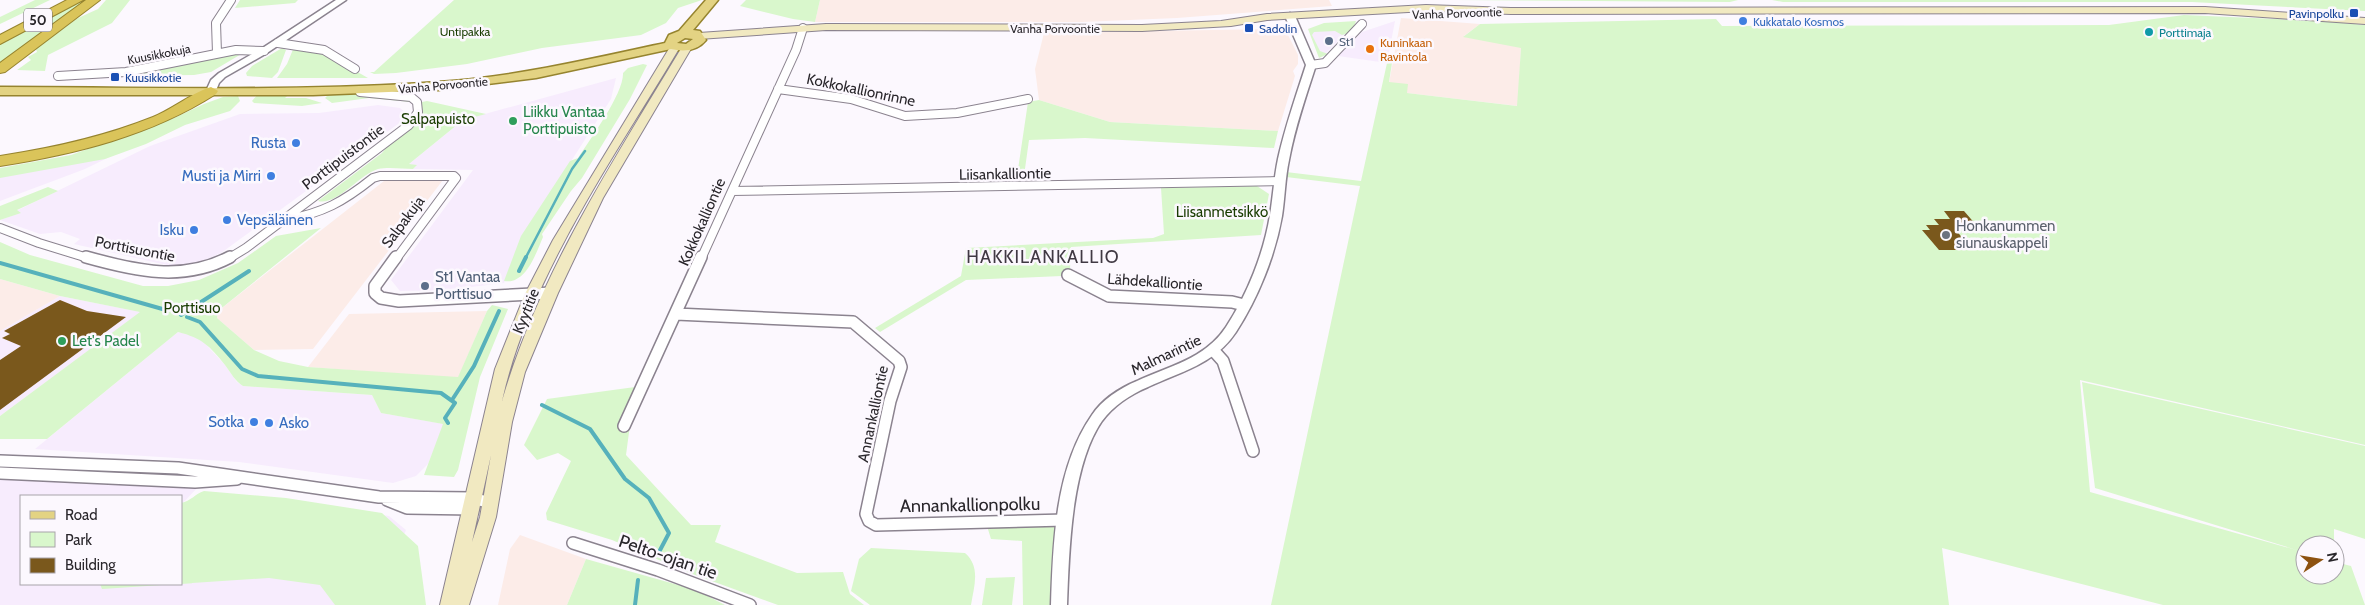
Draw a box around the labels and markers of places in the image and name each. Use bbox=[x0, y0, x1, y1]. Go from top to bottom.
place label: Pavinpolku bbox=[2289, 6, 2344, 21]
marker: Pavinpolku bbox=[2348, 7, 2360, 19]
place label: Kukkatalo Kosmos bbox=[1753, 14, 1844, 29]
marker: Kukkatalo Kosmos bbox=[1737, 15, 1749, 27]
place label: Sadolin bbox=[1259, 21, 1297, 36]
marker: Sadolin bbox=[1243, 22, 1255, 34]
place label: Porttimaja bbox=[2159, 25, 2212, 40]
marker: Porttimaja bbox=[2143, 26, 2155, 38]
place label: St1 bbox=[1339, 34, 1354, 49]
marker: St1 bbox=[1323, 35, 1335, 47]
place label: Kuninkaan Ravintola bbox=[1380, 35, 1433, 64]
marker: Kuninkaan Ravintola bbox=[1364, 43, 1376, 55]
place label: Kuusikkotie bbox=[125, 70, 181, 85]
marker: Kuusikkotie bbox=[109, 71, 121, 83]
place label: Liikku Vantaa Porttipuisto bbox=[523, 103, 606, 138]
marker: Liikku Vantaa Porttipuisto bbox=[507, 115, 519, 127]
place label: Rusta bbox=[251, 134, 287, 152]
marker: Rusta bbox=[290, 137, 302, 149]
place label: Musti ja Mirri bbox=[182, 167, 261, 185]
marker: Musti ja Mirri bbox=[265, 170, 277, 182]
place label: Vepsäläinen bbox=[237, 211, 313, 229]
marker: Vepsäläinen bbox=[221, 214, 233, 226]
place label: Honkanummen siunauskappeli bbox=[1956, 217, 2055, 252]
place label: Isku bbox=[160, 221, 184, 239]
marker: Isku bbox=[188, 224, 200, 236]
marker: Honkanummen siunauskappeli bbox=[1940, 229, 1952, 241]
place label: St1 Vantaa Porttisuo bbox=[435, 268, 501, 303]
marker: St1 Vantaa Porttisuo bbox=[419, 280, 431, 292]
place label: Let's Padel bbox=[72, 332, 140, 350]
marker: Let's Padel bbox=[56, 335, 68, 347]
place label: Sotka bbox=[208, 413, 245, 431]
place label: Asko bbox=[279, 414, 309, 432]
marker: Sotka bbox=[248, 416, 260, 428]
marker: Asko bbox=[263, 417, 275, 429]

